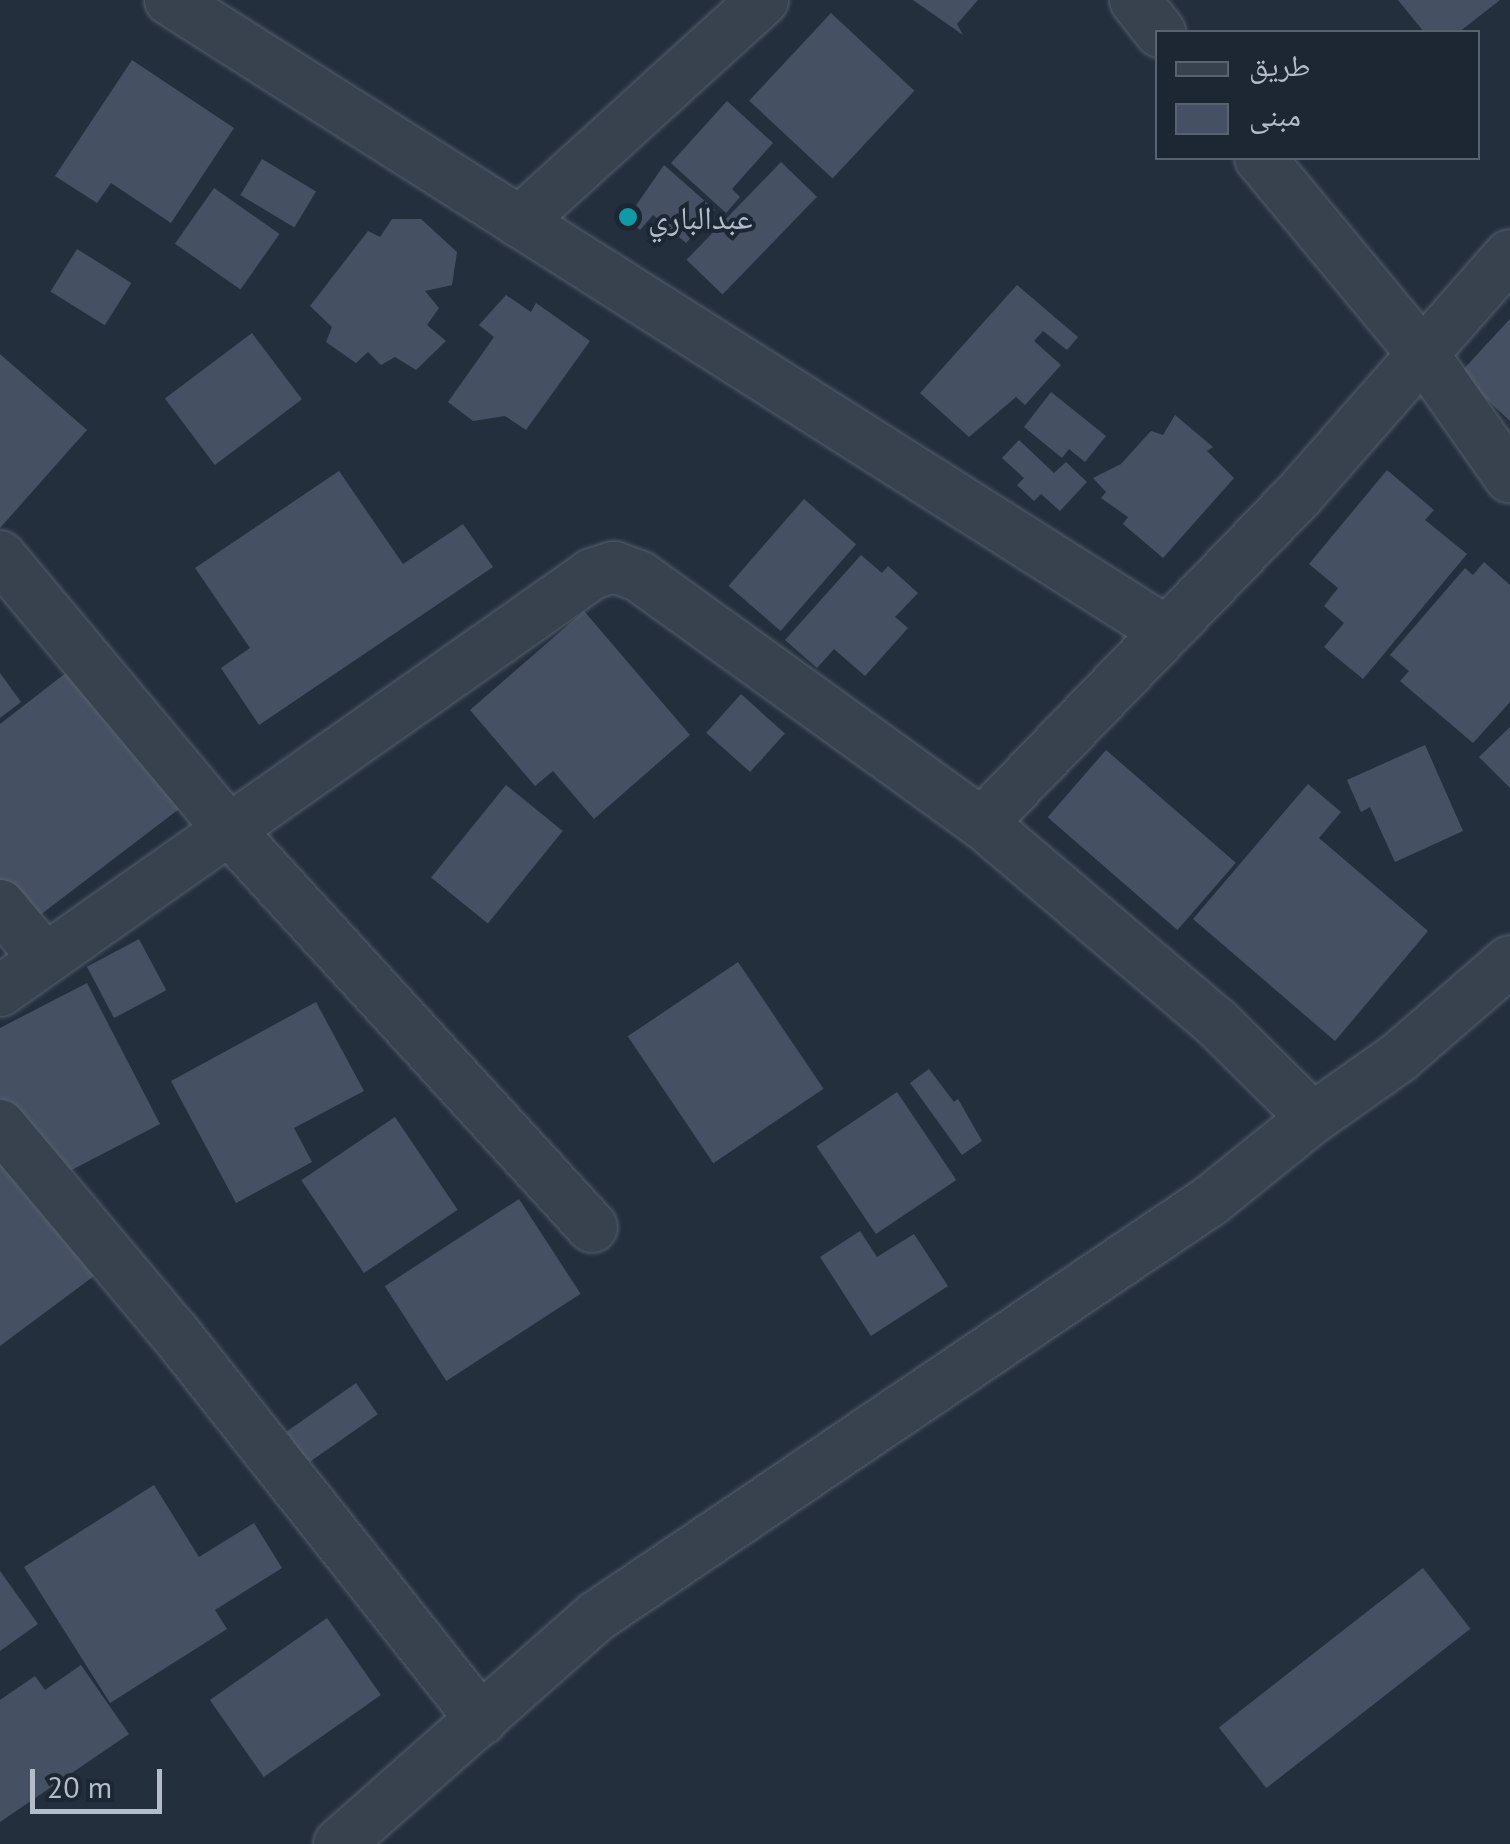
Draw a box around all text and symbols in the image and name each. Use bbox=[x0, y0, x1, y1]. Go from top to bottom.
legend bbox=[1155, 30, 1480, 160]
text: طريق bbox=[1249, 45, 1310, 84]
text: مبنى bbox=[1249, 95, 1301, 134]
place label: عبدالباري bbox=[648, 198, 753, 236]
marker: عبدالباري bbox=[617, 206, 639, 228]
scale bar bbox=[35, 1749, 168, 1811]
text: 20 m bbox=[47, 1767, 112, 1806]

